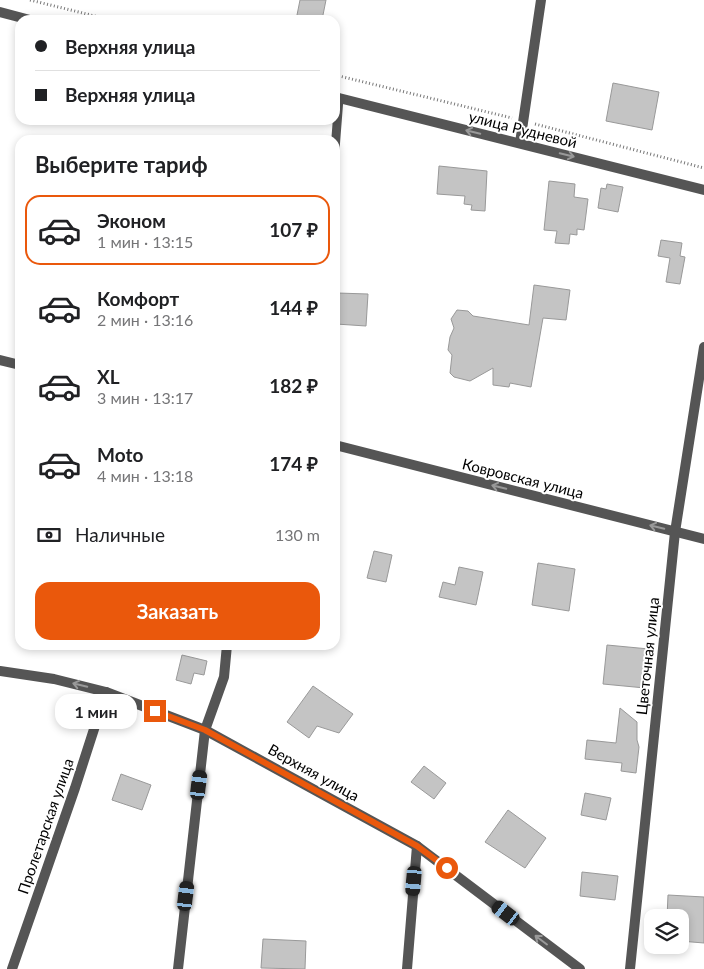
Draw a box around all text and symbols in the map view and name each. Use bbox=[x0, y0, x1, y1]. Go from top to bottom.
text: Верхняя улица bbox=[65, 35, 195, 58]
text: Верхняя улица bbox=[65, 83, 195, 106]
street label: улица Рудневой bbox=[467, 107, 579, 151]
one-way arrow bbox=[465, 126, 481, 136]
text: Выберите тариф bbox=[35, 151, 208, 178]
one-way arrow bbox=[559, 151, 575, 160]
icon: car bbox=[37, 208, 82, 253]
text: Эконом bbox=[97, 209, 166, 232]
text: 107 ₽ bbox=[269, 218, 318, 241]
text: 1 мин · 13:15 bbox=[97, 232, 193, 251]
icon: car bbox=[37, 286, 82, 331]
text: Комфорт bbox=[97, 287, 179, 310]
text: 144 ₽ bbox=[269, 296, 318, 319]
text: 2 мин · 13:16 bbox=[97, 310, 193, 329]
icon: car bbox=[37, 364, 82, 409]
text: XL bbox=[97, 365, 120, 388]
text: 182 ₽ bbox=[269, 374, 318, 397]
text: 3 мин · 13:17 bbox=[97, 388, 193, 407]
icon: car bbox=[37, 442, 82, 487]
text: Moto bbox=[97, 443, 143, 466]
text: 174 ₽ bbox=[269, 452, 318, 475]
street label: Ковровская улица bbox=[460, 454, 586, 502]
text: 4 мин · 13:18 bbox=[97, 466, 193, 485]
one-way arrow bbox=[492, 482, 508, 491]
icon: cash bbox=[35, 521, 63, 549]
one-way arrow bbox=[649, 522, 665, 532]
text: Наличные bbox=[75, 523, 165, 546]
text: 130 m bbox=[275, 525, 320, 544]
button: Заказать bbox=[35, 582, 320, 640]
street label: Цветочная улица bbox=[632, 596, 662, 716]
one-way arrow bbox=[73, 680, 89, 689]
callout: 1 мин bbox=[55, 694, 138, 728]
route end bbox=[144, 700, 166, 722]
text: 1 мин bbox=[74, 702, 118, 721]
street label: Верхняя улица bbox=[265, 740, 363, 804]
street label: Пролетарская улица bbox=[13, 756, 77, 896]
car bbox=[189, 769, 208, 801]
route start bbox=[436, 857, 458, 879]
car bbox=[405, 865, 422, 897]
car bbox=[176, 880, 195, 912]
car bbox=[489, 898, 522, 928]
map controls bbox=[644, 909, 689, 954]
button: layers bbox=[644, 909, 689, 954]
one-way arrow bbox=[535, 934, 548, 945]

